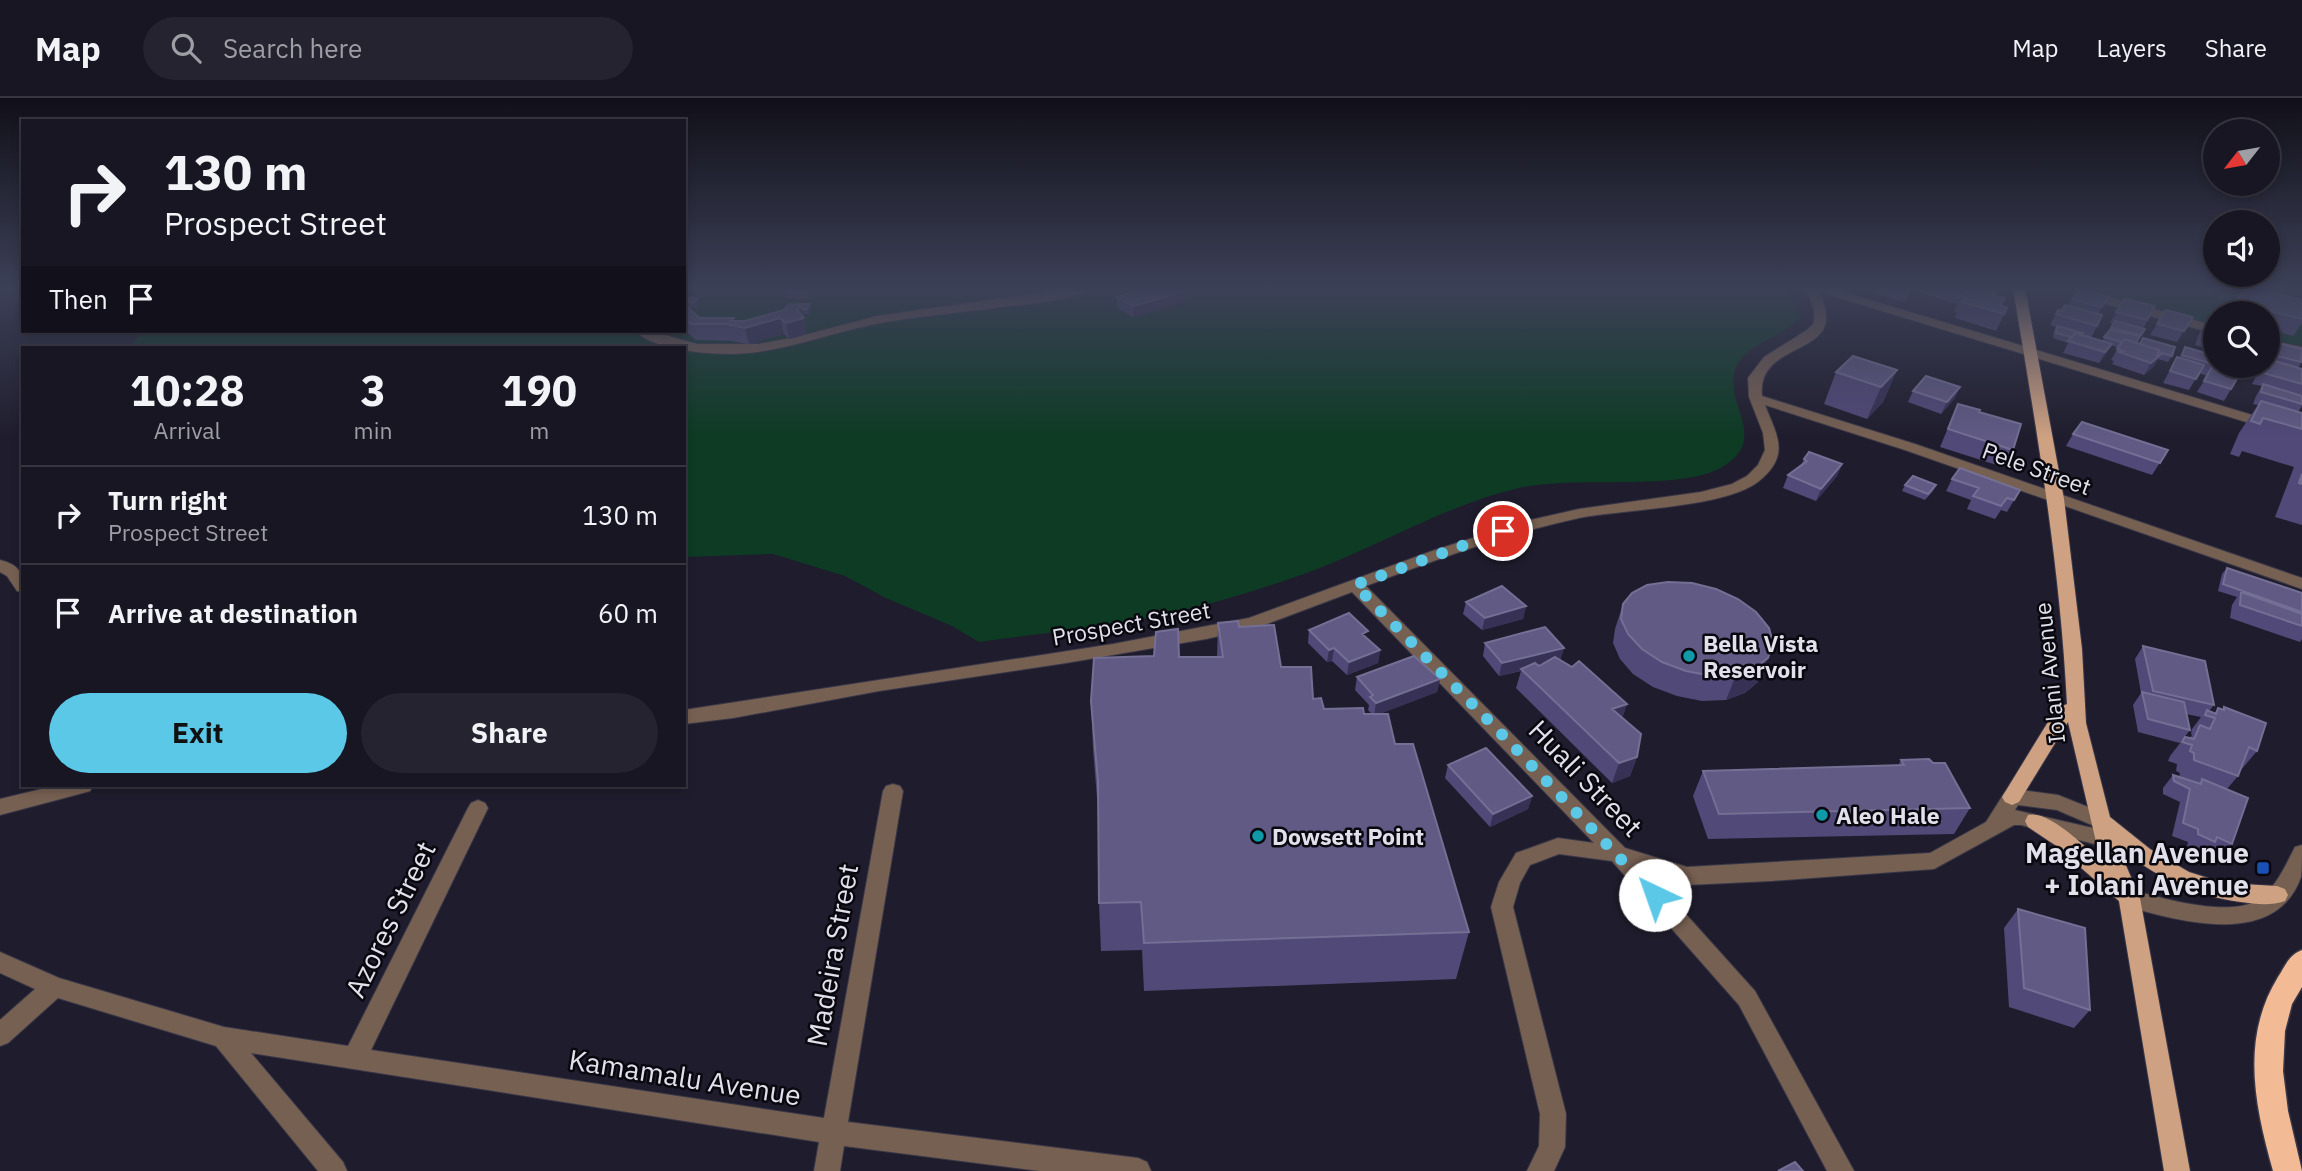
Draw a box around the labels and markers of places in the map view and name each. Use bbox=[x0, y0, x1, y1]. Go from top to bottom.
pin bbox=[1473, 501, 1533, 561]
place label: Bella Vista Reservoir bbox=[1703, 628, 1818, 684]
marker: Bella Vista Reservoir bbox=[1681, 648, 1697, 664]
place label: Aleo Hale bbox=[1836, 800, 1940, 830]
marker: Aleo Hale bbox=[1814, 807, 1830, 823]
place label: Dowsett Point bbox=[1272, 821, 1424, 851]
marker: Dowsett Point bbox=[1250, 828, 1266, 844]
place label: Magellan Avenue + Iolani Avenue bbox=[2025, 834, 2249, 903]
marker: Magellan Avenue + Iolani Avenue bbox=[2255, 860, 2271, 876]

